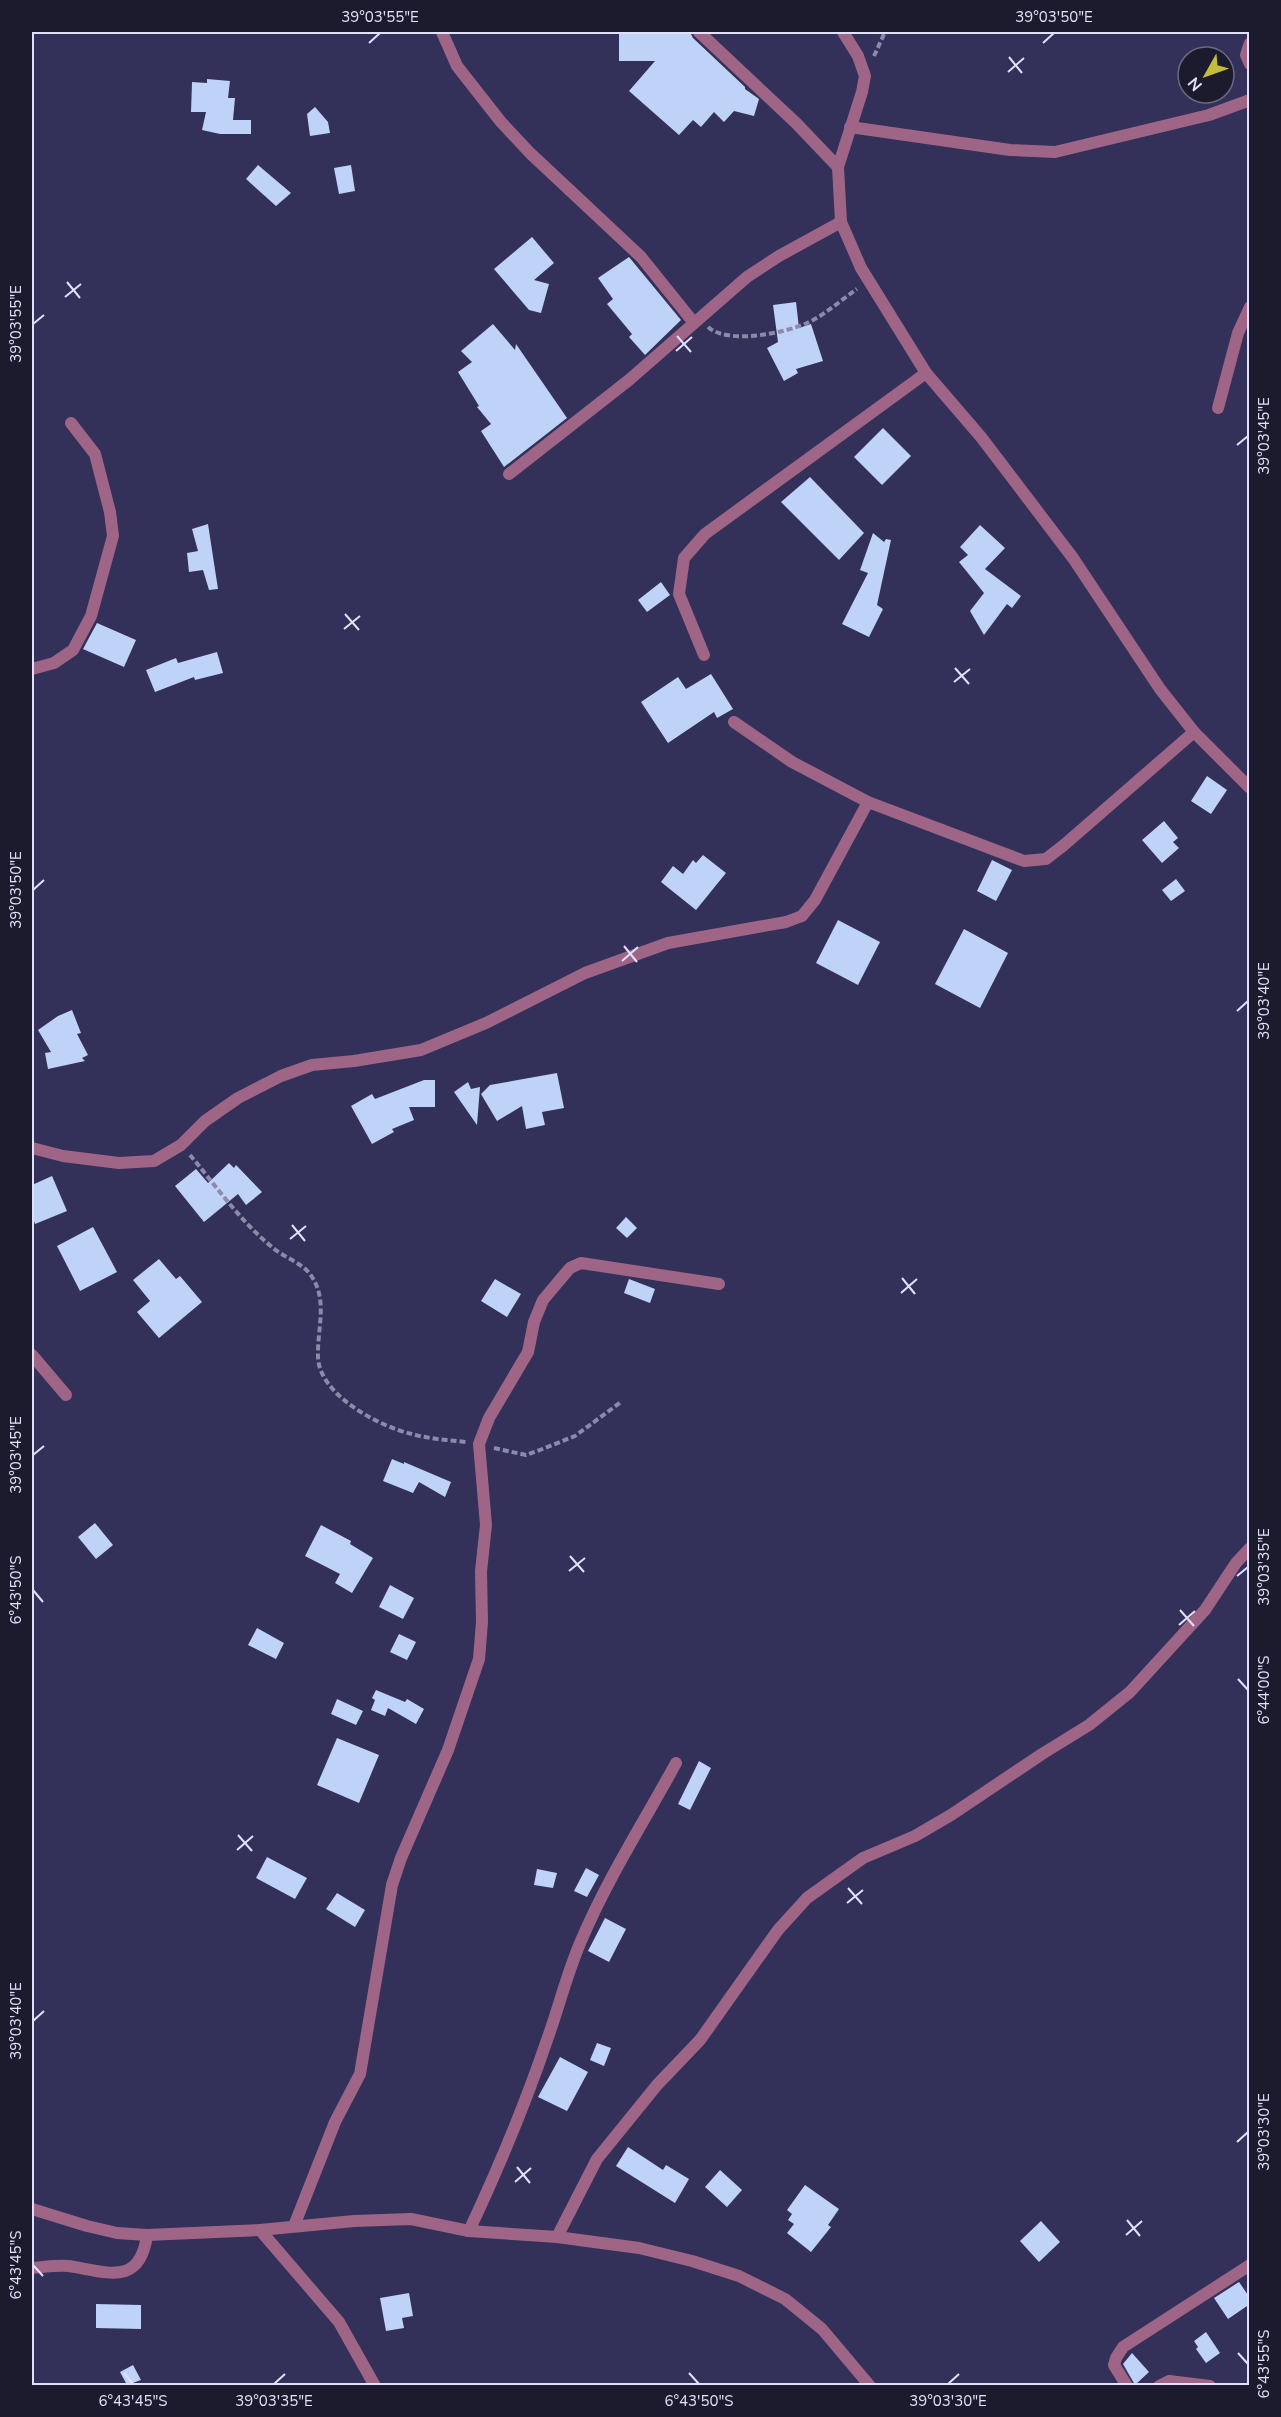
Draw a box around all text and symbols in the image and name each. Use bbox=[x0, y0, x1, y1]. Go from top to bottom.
text: 39°03'55"E bbox=[341, 7, 419, 27]
text: 39°03'50"E bbox=[1015, 7, 1093, 27]
north arrow bbox=[1176, 45, 1236, 105]
text: N bbox=[1183, 72, 1208, 96]
text: 39°03'55"E bbox=[6, 285, 26, 363]
text: 39°03'45"E bbox=[1254, 397, 1274, 475]
text: 39°03'50"E bbox=[6, 851, 26, 929]
text: 39°03'40"E bbox=[1254, 962, 1274, 1040]
text: 39°03'45"E bbox=[6, 1416, 26, 1494]
text: 39°03'35"E bbox=[1254, 1528, 1274, 1606]
text: 6°43'50"S bbox=[6, 1556, 26, 1624]
text: 6°44'00"S bbox=[1254, 1656, 1274, 1724]
text: 39°03'40"E bbox=[6, 1982, 26, 2060]
text: 39°03'30"E bbox=[1254, 2093, 1274, 2171]
text: 6°43'45"S bbox=[6, 2231, 26, 2299]
text: 6°43'55"S bbox=[1254, 2330, 1274, 2398]
text: 6°43'45"S bbox=[99, 2391, 167, 2411]
text: 39°03'35"E bbox=[235, 2391, 313, 2411]
text: 6°43'50"S bbox=[665, 2391, 733, 2411]
text: 39°03'30"E bbox=[909, 2391, 987, 2411]

